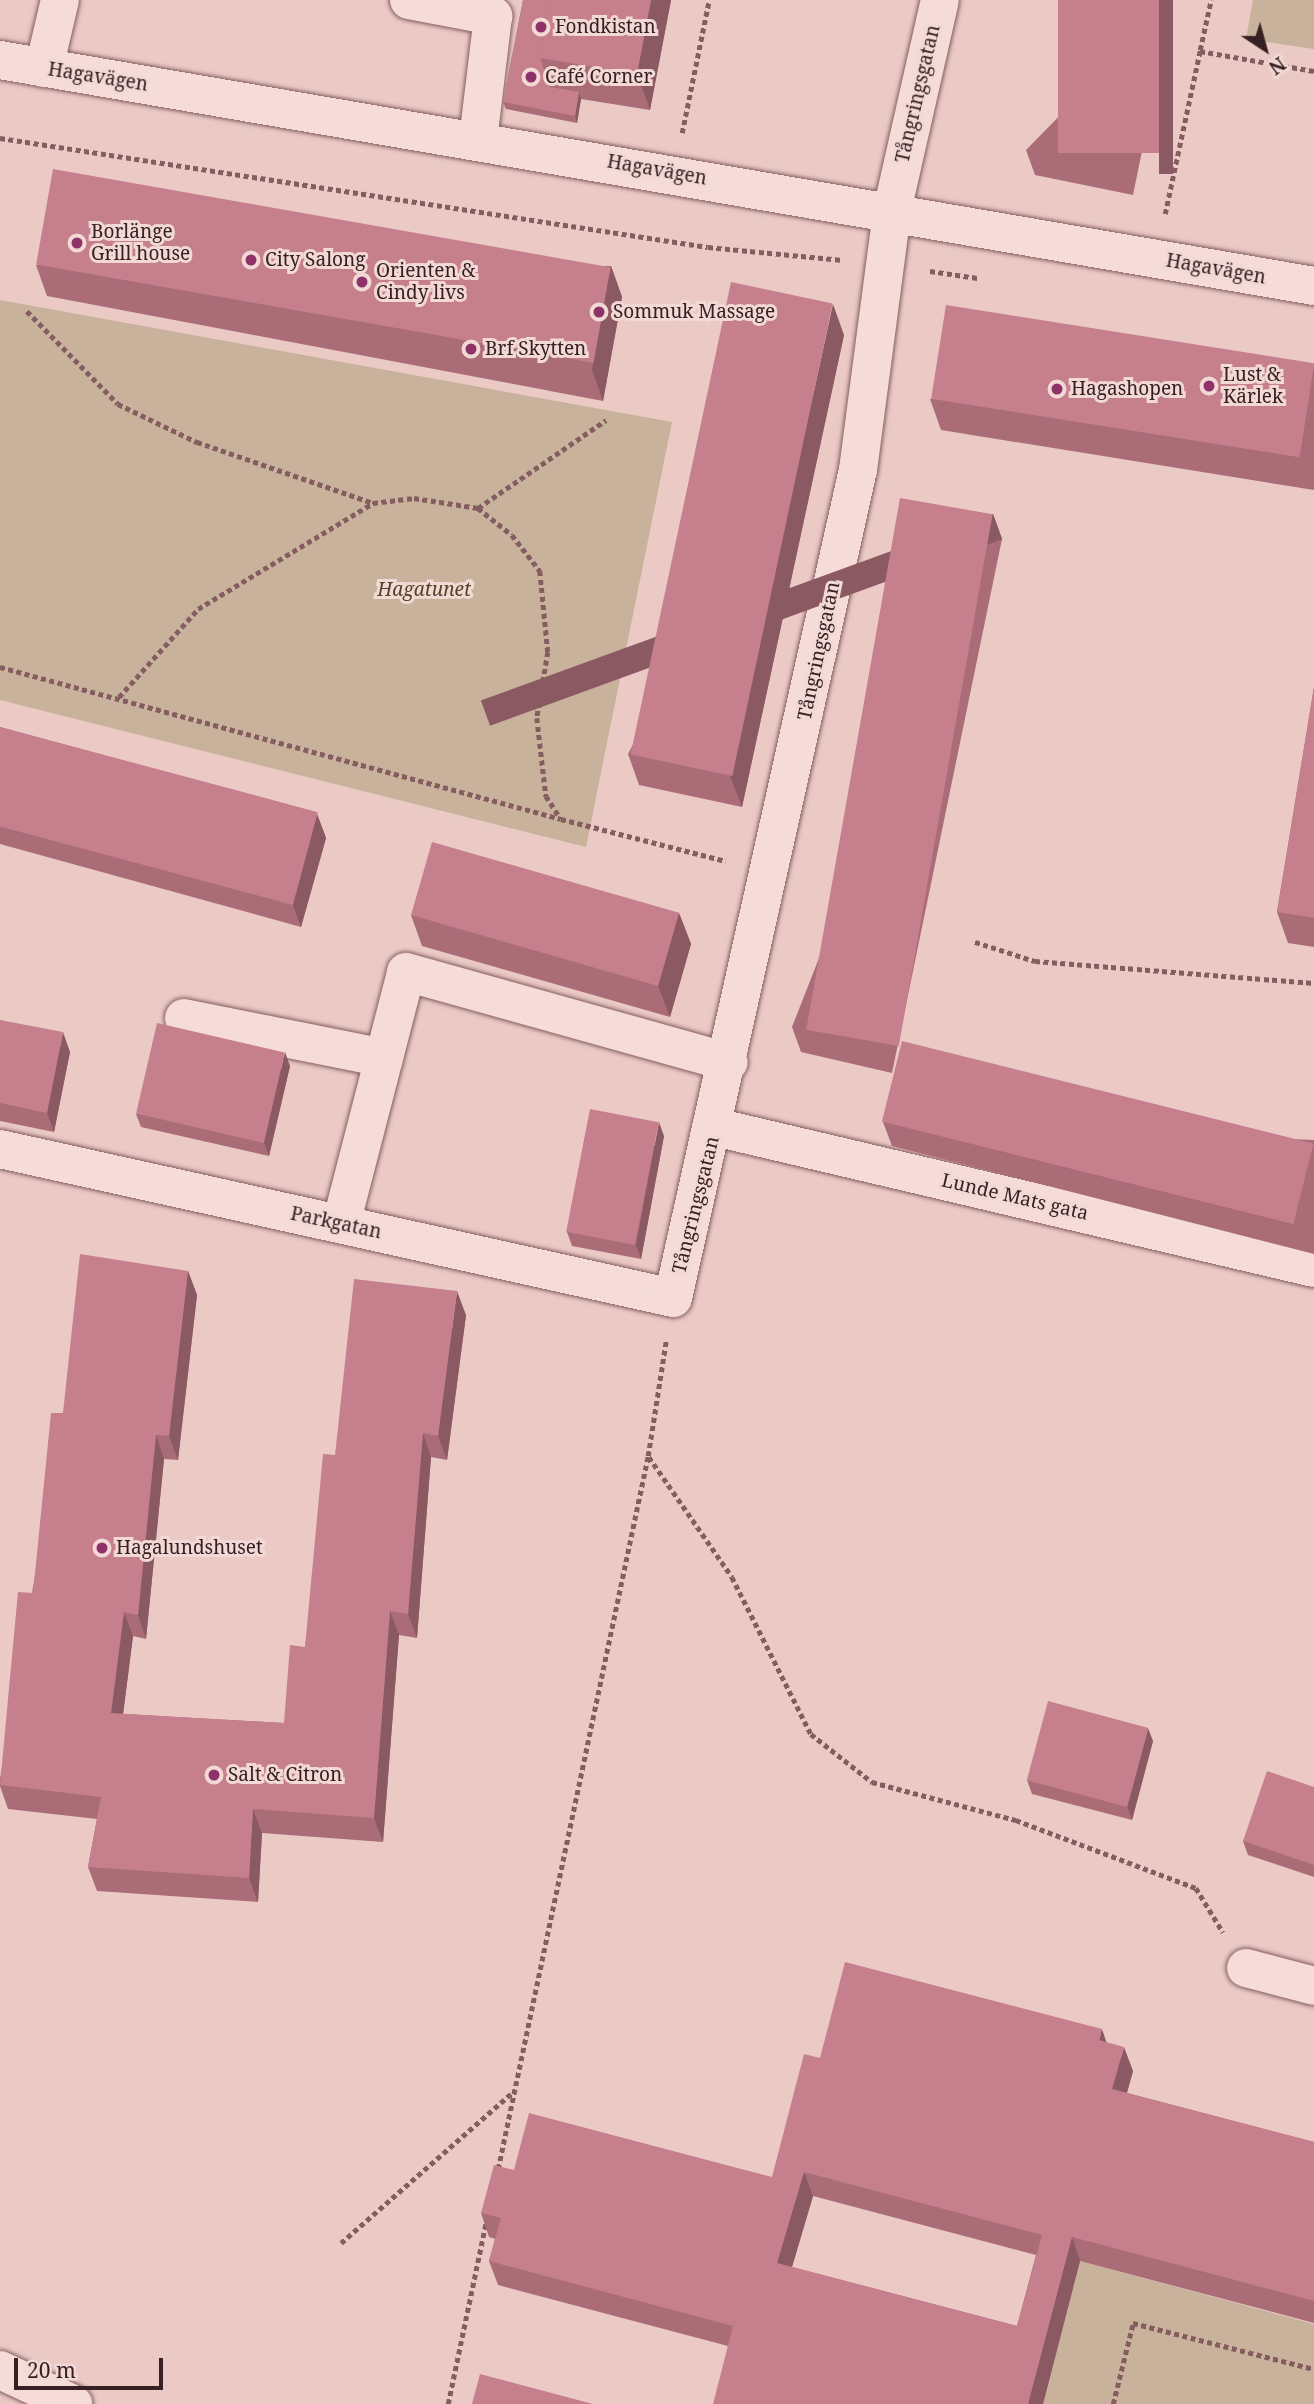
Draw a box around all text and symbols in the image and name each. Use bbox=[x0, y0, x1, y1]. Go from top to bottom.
north arrow bbox=[1230, 14, 1300, 84]
place label: Fondkistan bbox=[555, 16, 656, 38]
marker: Fondkistan bbox=[533, 19, 549, 35]
street label: Tångringsgatan bbox=[891, 23, 945, 165]
text: N bbox=[1264, 51, 1291, 81]
street label: Hagavägen bbox=[46, 58, 150, 96]
place label: Café Corner bbox=[545, 66, 652, 88]
marker: Café Corner bbox=[523, 69, 539, 85]
street label: Hagavägen bbox=[605, 150, 709, 190]
place label: Borlänge Grill house bbox=[91, 221, 190, 265]
marker: Borlänge Grill house bbox=[69, 235, 85, 251]
place label: City Salong bbox=[265, 249, 365, 271]
street label: Hagavägen bbox=[1164, 249, 1268, 289]
marker: City Salong bbox=[243, 252, 259, 268]
place label: Orienten & Cindy livs bbox=[376, 260, 476, 304]
marker: Orienten & Cindy livs bbox=[354, 274, 370, 290]
place label: Sommuk Massage bbox=[613, 301, 775, 323]
marker: Sommuk Massage bbox=[591, 304, 607, 320]
place label: Brf Skytten bbox=[485, 338, 586, 360]
marker: Brf Skytten bbox=[463, 341, 479, 357]
place label: Lust & Kärlek bbox=[1223, 364, 1283, 408]
place label: Hagashopen bbox=[1071, 378, 1183, 400]
marker: Lust & Kärlek bbox=[1201, 378, 1217, 394]
marker: Hagashopen bbox=[1049, 381, 1065, 397]
park label: Hagatunet bbox=[377, 579, 471, 601]
street label: Tångringsgatan bbox=[793, 580, 845, 722]
street label: Tångringsgatan bbox=[668, 1134, 724, 1276]
street label: Lunde Mats gata bbox=[939, 1169, 1091, 1225]
street label: Parkgatan bbox=[288, 1202, 384, 1244]
place label: Hagalundshuset bbox=[116, 1537, 263, 1559]
marker: Hagalundshuset bbox=[94, 1540, 110, 1556]
place label: Salt & Citron bbox=[228, 1764, 342, 1786]
marker: Salt & Citron bbox=[206, 1767, 222, 1783]
scale bar bbox=[18, 2344, 166, 2388]
text: 20 m bbox=[27, 2356, 76, 2384]

